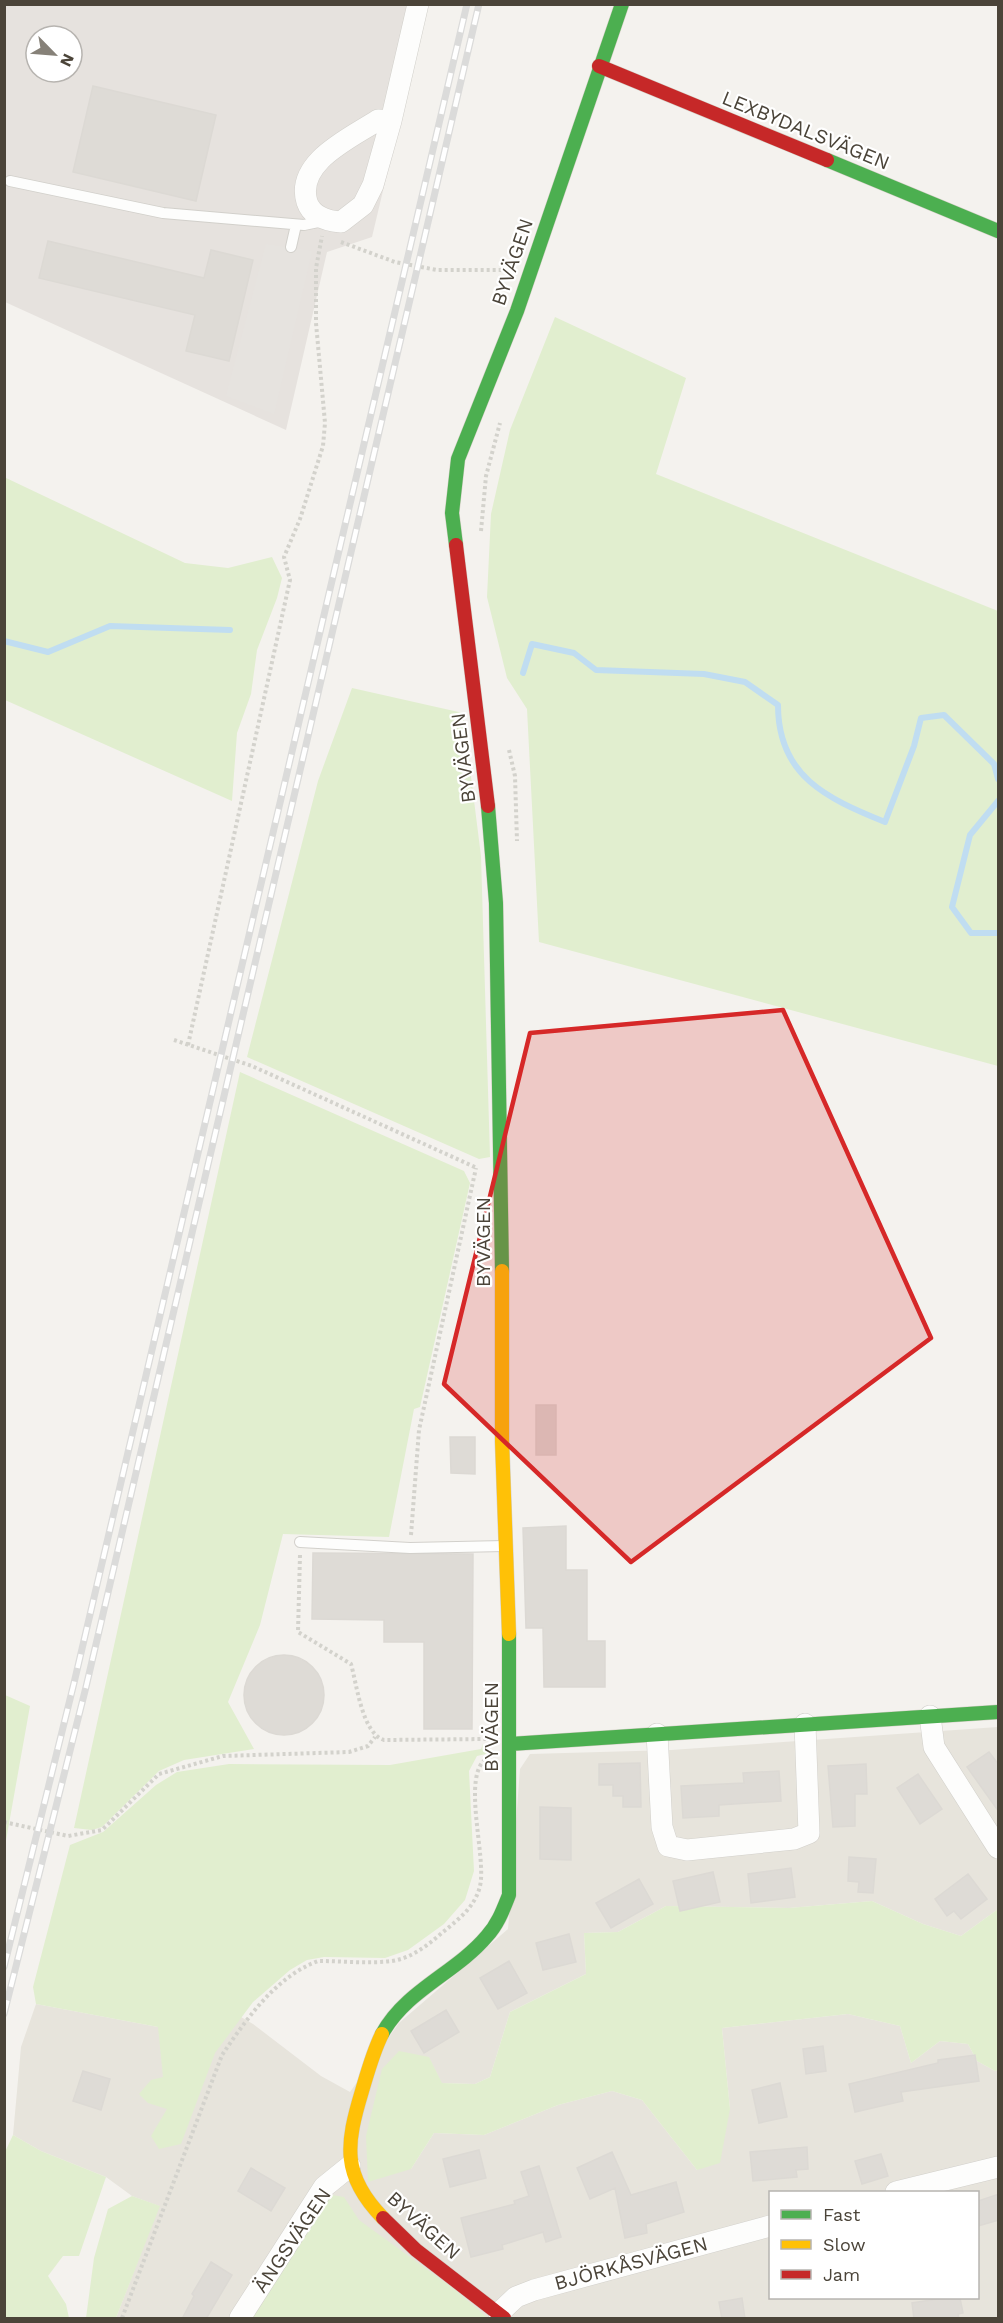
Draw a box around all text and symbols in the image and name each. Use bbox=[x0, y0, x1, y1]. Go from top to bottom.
north arrow bbox=[24, 24, 84, 84]
text: N bbox=[56, 51, 78, 70]
street label: LEXBYDALSVÄGEN bbox=[719, 85, 893, 175]
street label: BYVÄGEN bbox=[486, 215, 538, 309]
street label: BYVÄGEN bbox=[446, 712, 480, 804]
street label: BYVÄGEN bbox=[471, 1197, 495, 1287]
street label: BYVÄGEN bbox=[479, 1682, 503, 1772]
street label: ÄNGSVÄGEN bbox=[248, 2183, 336, 2297]
street label: BYVÄGEN bbox=[382, 2186, 466, 2264]
legend bbox=[769, 2191, 979, 2299]
text: Fast bbox=[823, 2204, 861, 2225]
street label: BJÖRKÅSVÄGEN bbox=[552, 2231, 710, 2295]
text: Slow bbox=[823, 2234, 866, 2255]
text: Jam bbox=[823, 2264, 860, 2285]

